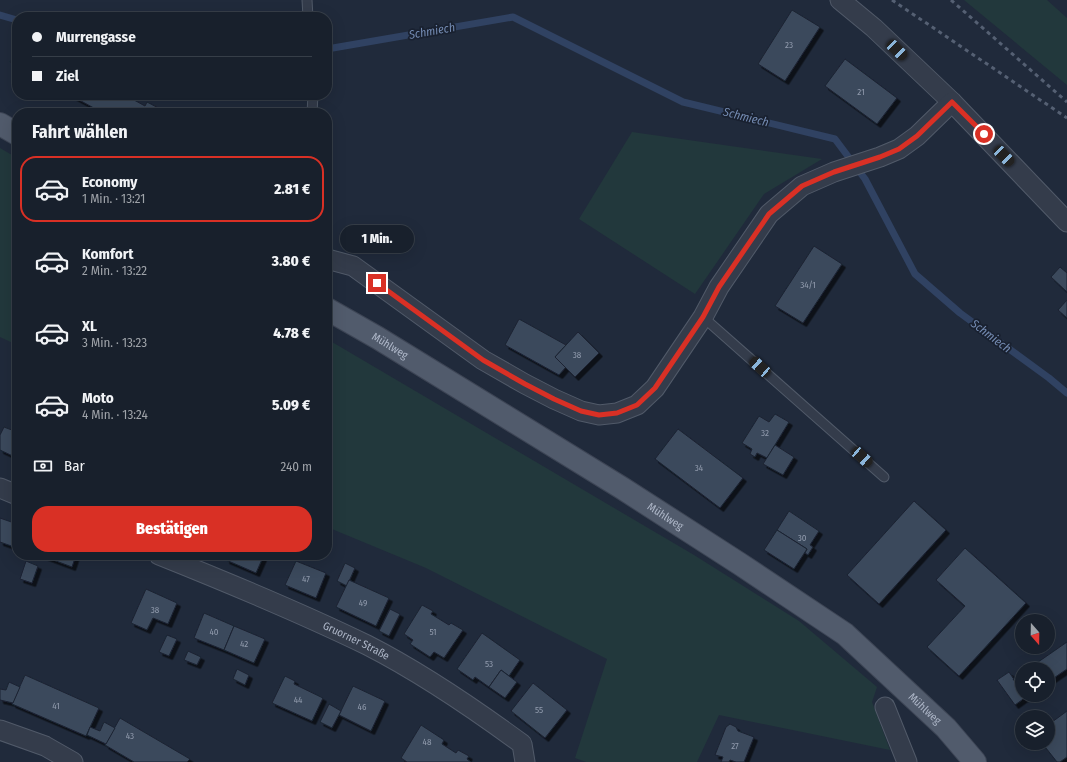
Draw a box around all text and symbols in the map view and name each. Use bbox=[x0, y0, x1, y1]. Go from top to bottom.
water label: Schmiech bbox=[407, 20, 456, 42]
text: Murrengasse bbox=[56, 28, 136, 46]
car bbox=[884, 37, 910, 63]
house number: 23 bbox=[785, 40, 793, 50]
text: Ziel bbox=[56, 67, 79, 85]
house number: 21 bbox=[857, 87, 865, 97]
water label: Schmiech bbox=[721, 104, 770, 129]
text: Fahrt wählen bbox=[32, 121, 128, 143]
route start bbox=[975, 125, 993, 143]
car bbox=[991, 143, 1017, 169]
icon: car bbox=[34, 171, 70, 207]
text: Economy bbox=[82, 173, 137, 191]
text: 2.81 € bbox=[274, 180, 310, 198]
text: 1 Min. · 13:21 bbox=[82, 191, 145, 206]
callout: 1 Min. bbox=[340, 225, 414, 253]
text: 1 Min. bbox=[362, 231, 392, 246]
icon: car bbox=[34, 243, 70, 279]
text: Komfort bbox=[82, 245, 133, 263]
text: 3.80 € bbox=[272, 252, 310, 270]
text: 2 Min. · 13:22 bbox=[82, 263, 147, 278]
route end bbox=[368, 274, 386, 292]
house number: 34/1 bbox=[800, 280, 816, 290]
icon: car bbox=[34, 315, 70, 351]
water label: Schmiech bbox=[967, 316, 1014, 356]
text: XL bbox=[82, 317, 97, 335]
text: 4.78 € bbox=[273, 324, 310, 342]
street label: Mühlweg bbox=[370, 330, 411, 362]
text: 3 Min. · 13:23 bbox=[82, 335, 147, 350]
house number: 38 bbox=[573, 350, 582, 360]
car bbox=[747, 355, 773, 379]
icon: car bbox=[34, 387, 70, 423]
text: Moto bbox=[82, 389, 114, 407]
text: 5.09 € bbox=[272, 396, 310, 414]
text: 4 Min. · 13:24 bbox=[82, 407, 148, 422]
house number: 32 bbox=[761, 428, 769, 438]
car bbox=[849, 445, 875, 469]
icon: cash bbox=[32, 455, 54, 477]
text: Bar bbox=[64, 457, 85, 475]
text: 240 m bbox=[280, 459, 312, 474]
house number: 34 bbox=[695, 463, 704, 473]
street label: Mühlweg bbox=[645, 500, 687, 533]
button: Bestätigen bbox=[32, 506, 312, 552]
house number: 30 bbox=[798, 533, 807, 543]
house number: 47 bbox=[302, 574, 310, 584]
house number: 49 bbox=[359, 598, 367, 608]
house number: 38 bbox=[151, 605, 160, 615]
north arrow bbox=[1015, 614, 1055, 654]
map controls bbox=[1015, 614, 1055, 750]
street label: Gruorner Straße bbox=[321, 619, 392, 662]
house number: 40 bbox=[209, 627, 219, 637]
house number: 51 bbox=[429, 627, 437, 637]
house number: 42 bbox=[240, 639, 248, 649]
house number: 53 bbox=[485, 659, 493, 669]
button: locate bbox=[1015, 662, 1055, 702]
street label: Mühlweg bbox=[906, 690, 945, 728]
house number: 44 bbox=[294, 695, 303, 705]
house number: 41 bbox=[52, 701, 60, 711]
house number: 46 bbox=[358, 702, 367, 712]
house number: 55 bbox=[535, 705, 543, 715]
button: layers bbox=[1015, 710, 1055, 750]
house number: 43 bbox=[126, 731, 134, 741]
house number: 48 bbox=[423, 737, 432, 747]
house number: 27 bbox=[731, 741, 739, 751]

